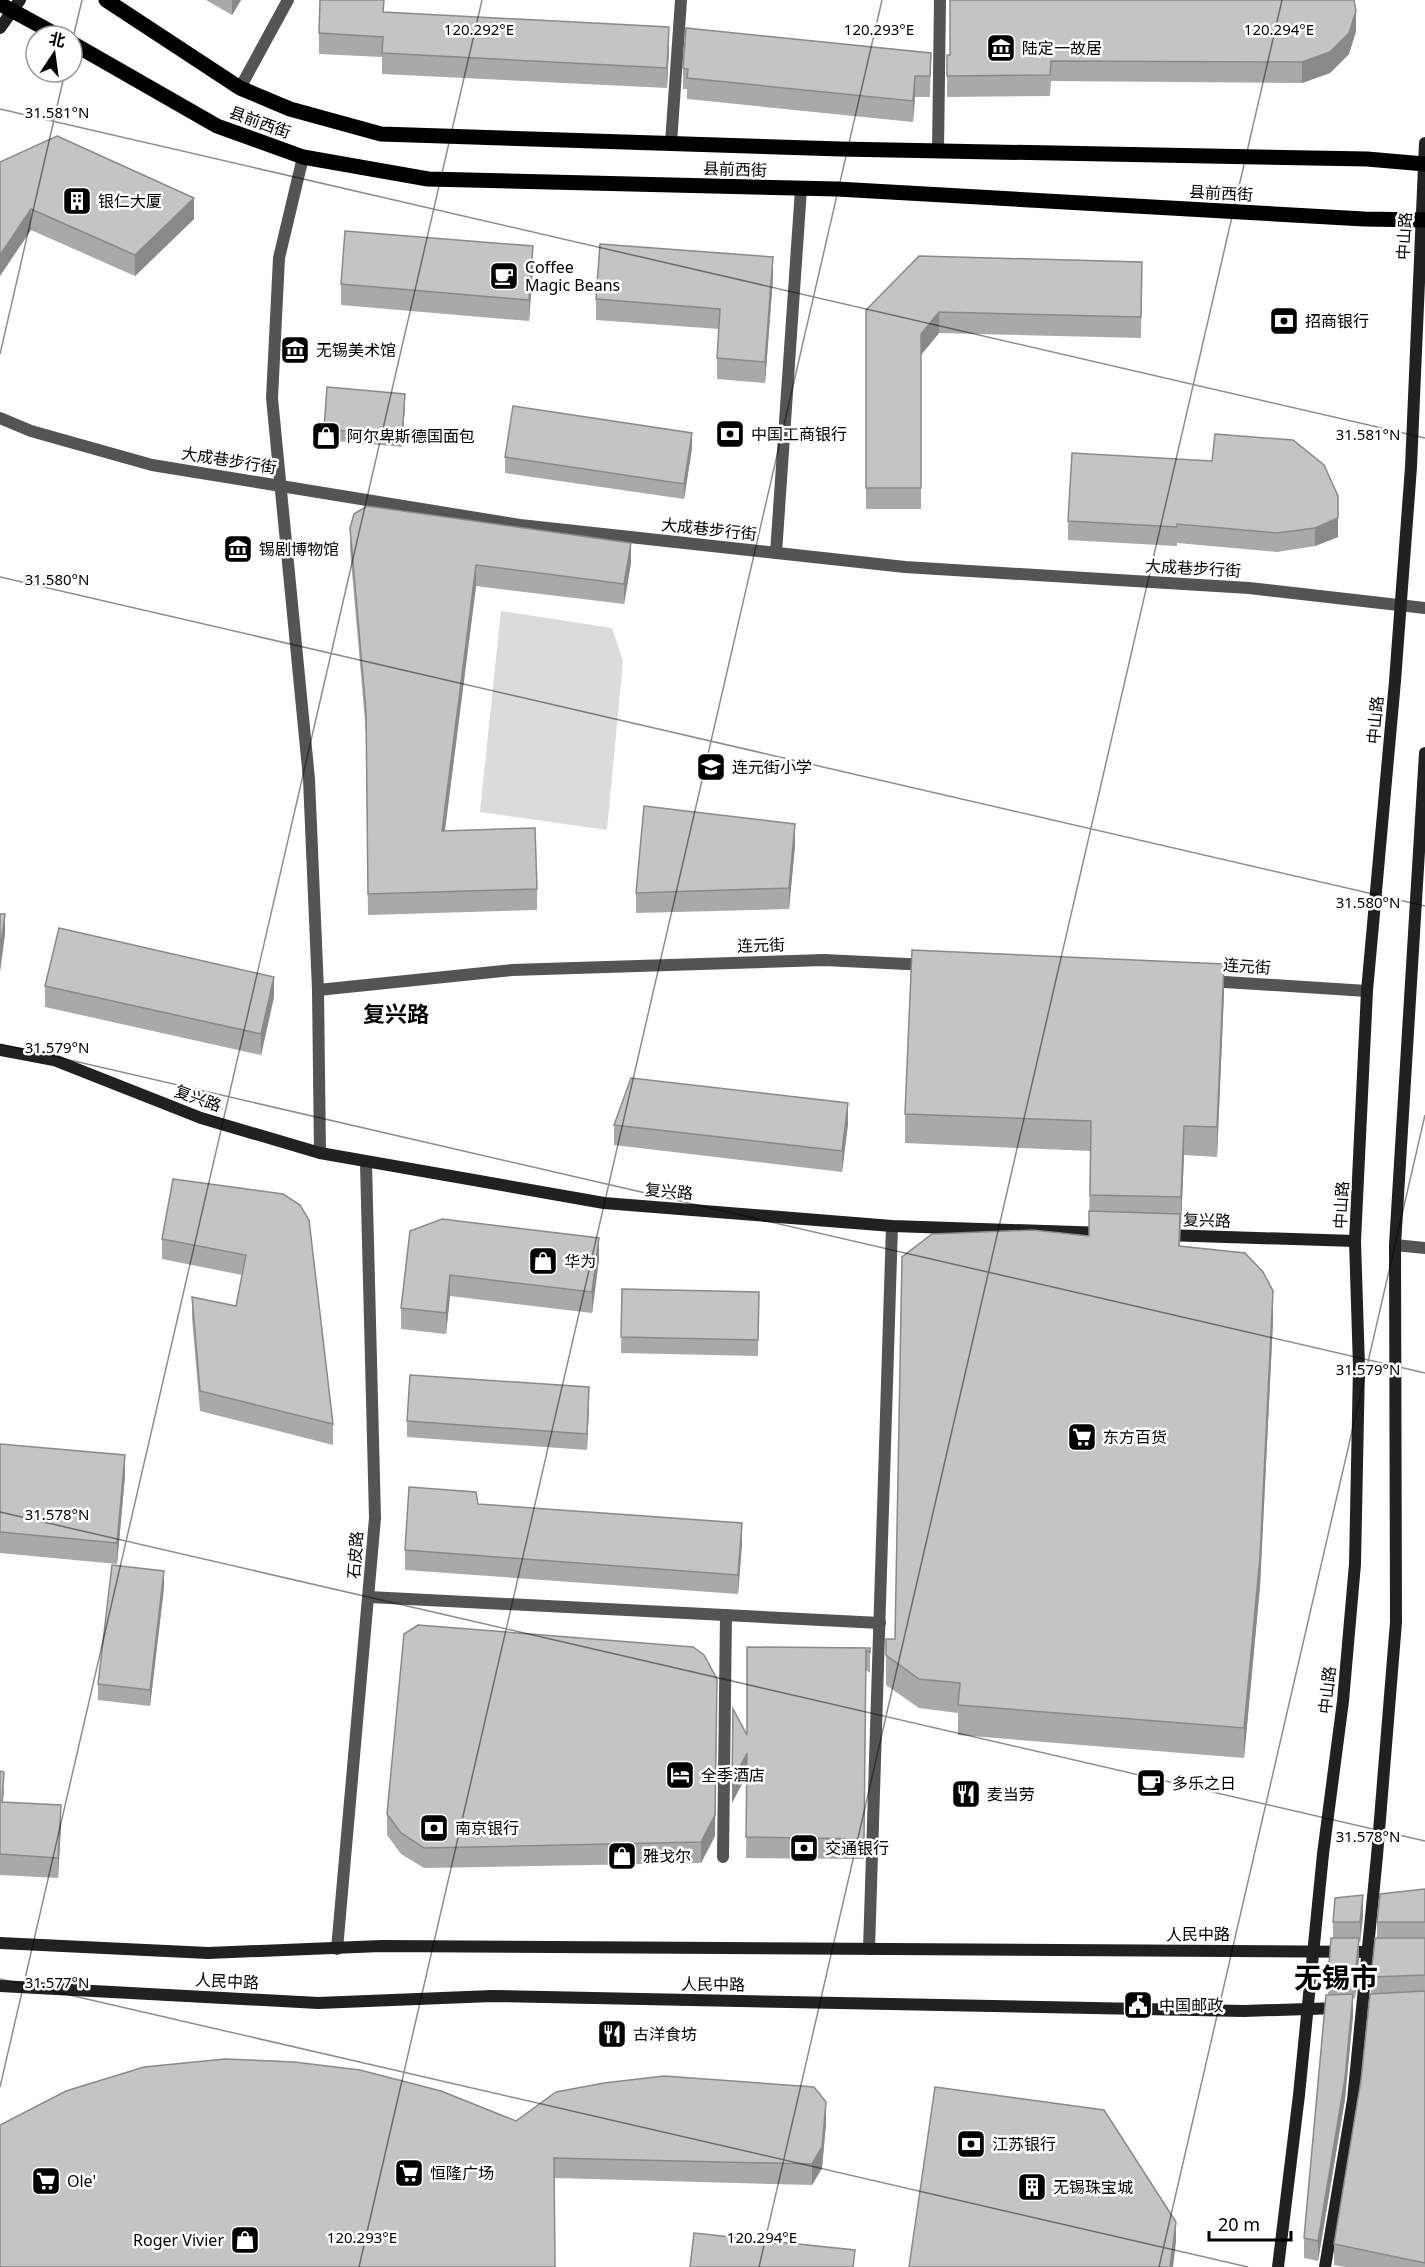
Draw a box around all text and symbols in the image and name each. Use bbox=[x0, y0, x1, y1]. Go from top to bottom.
text: 120.292°E bbox=[444, 19, 514, 39]
text: 120.293°E bbox=[844, 19, 914, 39]
text: 120.294°E bbox=[1244, 19, 1314, 39]
north arrow bbox=[24, 24, 84, 84]
text: 北 bbox=[47, 27, 68, 52]
museum icon: 陆定一故居 bbox=[985, 32, 1017, 64]
place label: 陆定一故居 bbox=[1022, 37, 1102, 59]
street label: 县前西街 bbox=[226, 101, 294, 143]
text: 31.581°N bbox=[25, 102, 89, 122]
street label: 县前西街 bbox=[703, 157, 767, 181]
street label: 县前西街 bbox=[1188, 180, 1254, 206]
building icon: 银仁大厦 bbox=[61, 185, 93, 217]
place label: 银仁大厦 bbox=[98, 190, 162, 212]
street label: 中山路 bbox=[1392, 211, 1416, 261]
place label: Coffee Magic Beans bbox=[525, 256, 620, 296]
cafe icon: Coffee Magic Beans bbox=[488, 260, 520, 292]
bank icon: 招商银行 bbox=[1268, 305, 1300, 337]
place label: 招商银行 bbox=[1305, 310, 1369, 332]
museum icon: 无锡美术馆 bbox=[279, 334, 311, 366]
place label: 无锡美术馆 bbox=[316, 339, 396, 361]
bank icon: 中国工商银行 bbox=[714, 418, 746, 450]
shop icon: 阿尔卑斯德国面包 bbox=[310, 420, 342, 452]
place label: 中国工商银行 bbox=[751, 423, 847, 445]
text: 31.581°N bbox=[1336, 424, 1400, 444]
place label: 阿尔卑斯德国面包 bbox=[347, 425, 475, 447]
street label: 大成巷步行街 bbox=[180, 442, 278, 478]
street label: 大成巷步行街 bbox=[660, 513, 758, 545]
museum icon: 锡剧博物馆 bbox=[222, 533, 254, 565]
place label: 锡剧博物馆 bbox=[259, 538, 339, 560]
street label: 大成巷步行街 bbox=[1144, 555, 1242, 581]
text: 31.580°N bbox=[25, 569, 89, 589]
street label: 中山路 bbox=[1362, 695, 1388, 745]
school or university icon: 连元街小学 bbox=[695, 751, 727, 783]
place label: 连元街小学 bbox=[732, 756, 812, 778]
text: 31.580°N bbox=[1336, 892, 1400, 912]
street label: 连元街 bbox=[737, 933, 785, 957]
street label: 连元街 bbox=[1222, 953, 1272, 979]
district label: 复兴路 bbox=[363, 998, 429, 1028]
text: 31.579°N bbox=[25, 1037, 89, 1057]
street label: 复兴路 bbox=[172, 1079, 224, 1117]
street label: 复兴路 bbox=[644, 1178, 694, 1204]
street label: 中山路 bbox=[1329, 1180, 1353, 1230]
street label: 复兴路 bbox=[1183, 1208, 1231, 1232]
shop icon: 华为 bbox=[527, 1245, 559, 1277]
place label: 华为 bbox=[564, 1250, 596, 1272]
text: 31.579°N bbox=[1336, 1359, 1400, 1379]
supermarket icon: 东方百货 bbox=[1066, 1421, 1098, 1453]
place label: 东方百货 bbox=[1103, 1426, 1167, 1448]
text: 31.578°N bbox=[25, 1504, 89, 1524]
street label: 石皮路 bbox=[342, 1530, 368, 1580]
street label: 中山路 bbox=[1314, 1665, 1340, 1715]
hotel icon: 全季酒店 bbox=[664, 1759, 696, 1791]
place label: 全季酒店 bbox=[701, 1764, 765, 1786]
cafe icon: 多乐之日 bbox=[1135, 1767, 1167, 1799]
place label: 多乐之日 bbox=[1172, 1772, 1236, 1794]
restaurant icon: 麦当劳 bbox=[950, 1778, 982, 1810]
place label: 麦当劳 bbox=[987, 1783, 1035, 1805]
bank icon: 南京银行 bbox=[418, 1812, 450, 1844]
place label: 南京银行 bbox=[455, 1817, 519, 1839]
text: 31.578°N bbox=[1336, 1826, 1400, 1846]
bank icon: 交通银行 bbox=[788, 1832, 820, 1864]
place label: 交通银行 bbox=[825, 1837, 889, 1859]
shop icon: 雅戈尔 bbox=[606, 1840, 638, 1872]
place label: 雅戈尔 bbox=[643, 1845, 691, 1867]
street label: 人民中路 bbox=[1166, 1923, 1230, 1945]
district label: 无锡市 bbox=[1294, 1958, 1378, 1996]
street label: 人民中路 bbox=[194, 1968, 260, 1994]
text: 31.577°N bbox=[25, 1972, 89, 1992]
street label: 人民中路 bbox=[681, 1972, 745, 1996]
public building icon: 中国邮政 bbox=[1122, 1989, 1154, 2021]
place label: 中国邮政 bbox=[1159, 1994, 1223, 2016]
restaurant icon: 古洋食坊 bbox=[596, 2018, 628, 2050]
place label: 古洋食坊 bbox=[633, 2023, 697, 2045]
bank icon: 江苏银行 bbox=[955, 2128, 987, 2160]
place label: 江苏银行 bbox=[992, 2133, 1056, 2155]
supermarket icon: 恒隆广场 bbox=[393, 2157, 425, 2189]
place label: 恒隆广场 bbox=[430, 2162, 494, 2184]
supermarket icon: Ole' bbox=[30, 2165, 62, 2197]
place label: Ole' bbox=[67, 2170, 96, 2192]
building icon: 无锡珠宝城 bbox=[1016, 2171, 1048, 2203]
place label: 无锡珠宝城 bbox=[1053, 2176, 1133, 2198]
scale bar bbox=[1209, 2204, 1292, 2242]
text: 20 m bbox=[1218, 2212, 1260, 2236]
shop icon: Roger Vivier bbox=[229, 2224, 261, 2256]
text: 120.293°E bbox=[327, 2227, 397, 2247]
text: 120.294°E bbox=[727, 2227, 797, 2247]
place label: Roger Vivier bbox=[133, 2229, 224, 2251]

